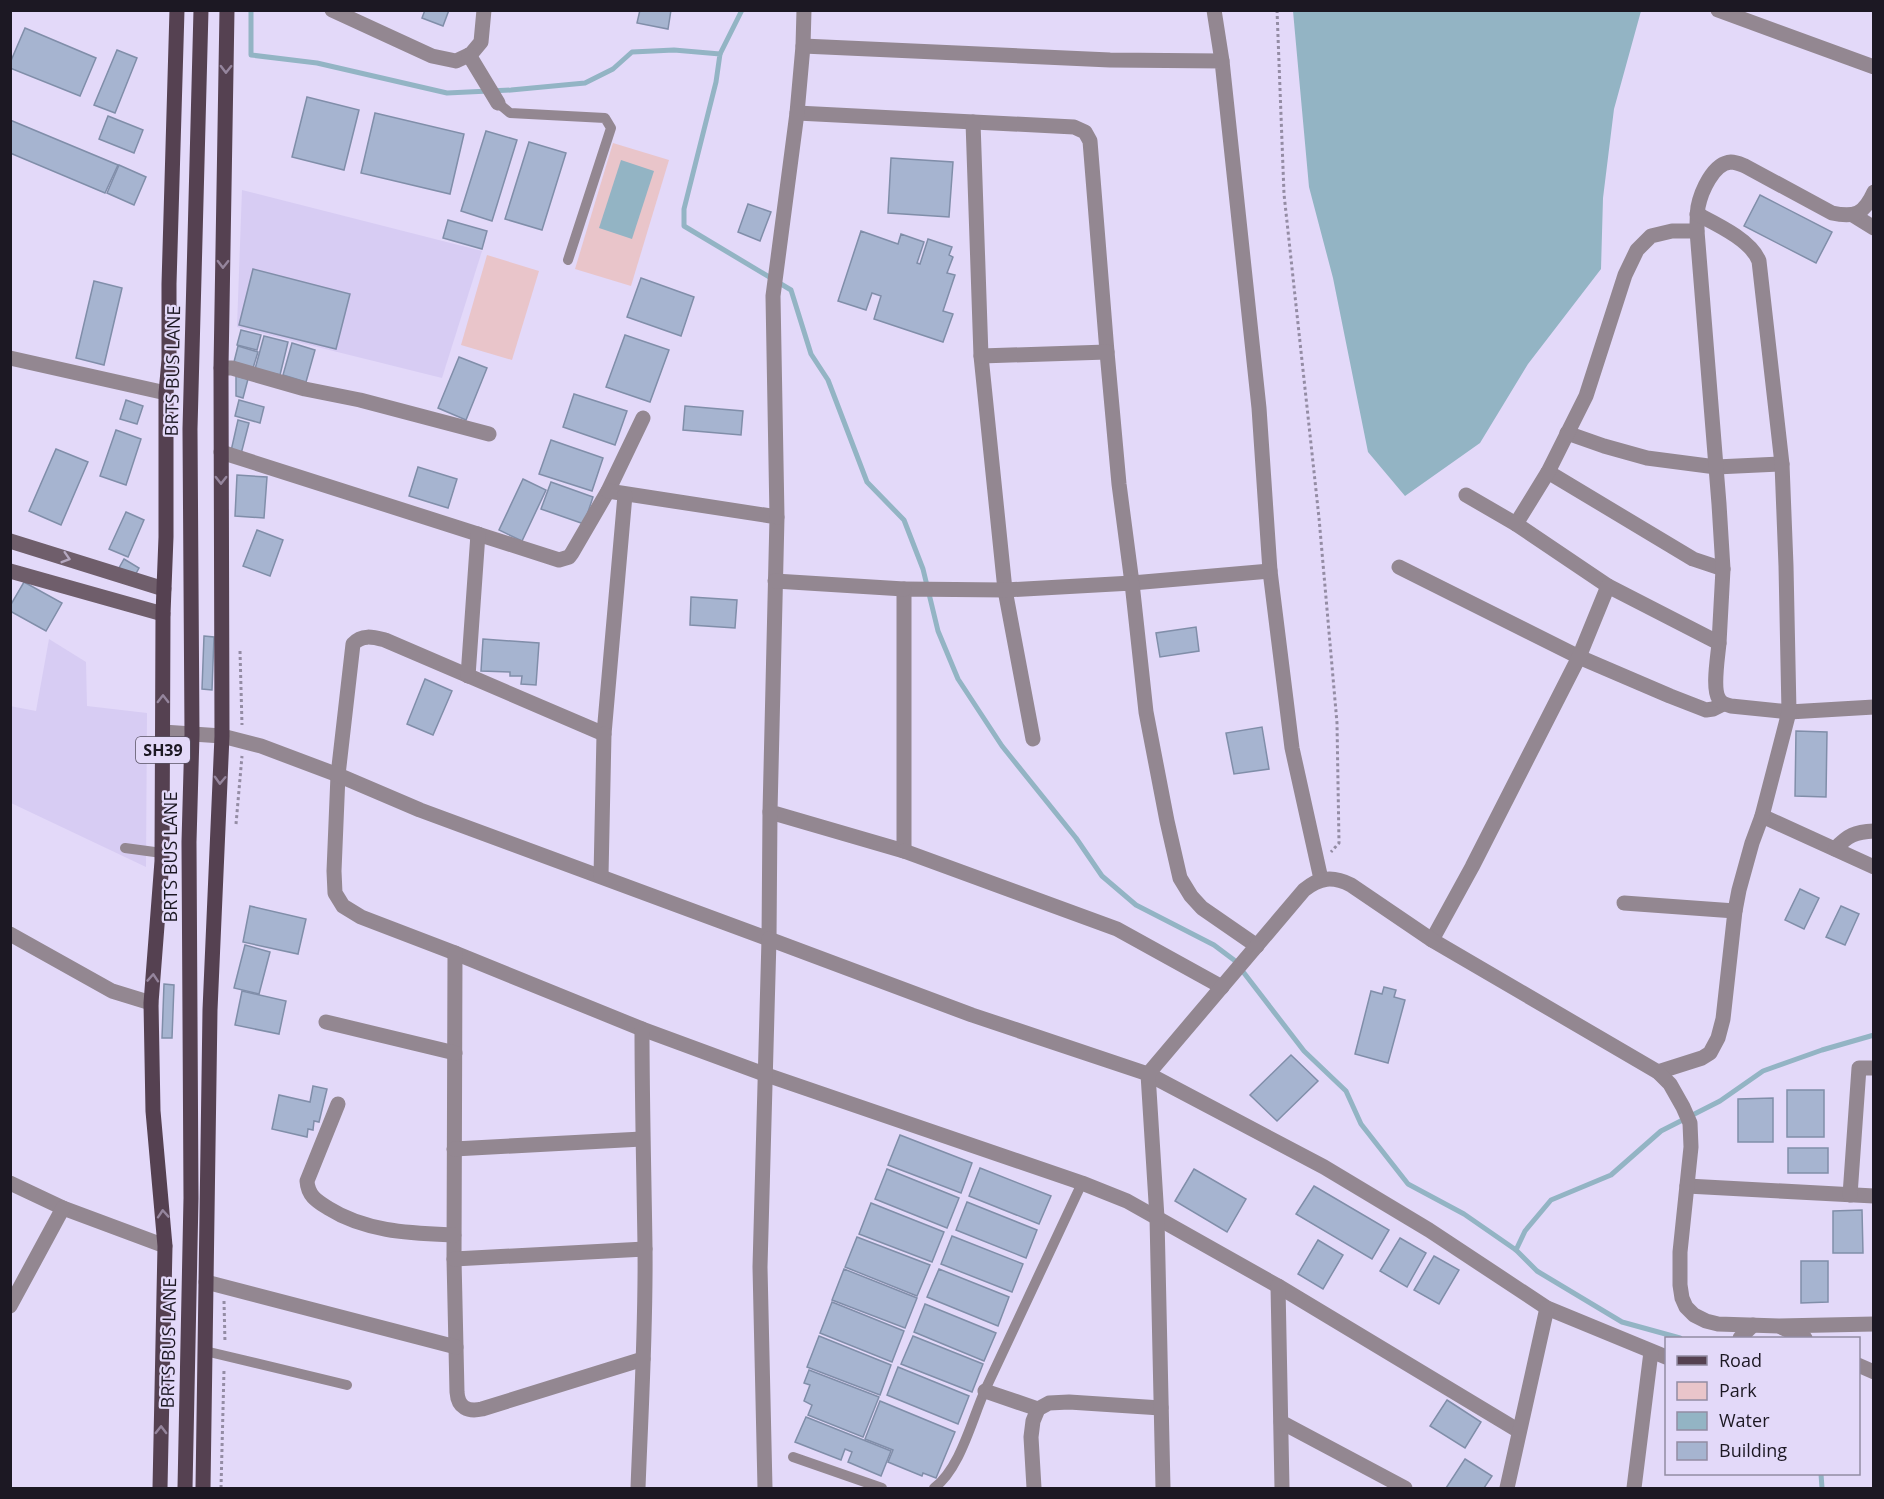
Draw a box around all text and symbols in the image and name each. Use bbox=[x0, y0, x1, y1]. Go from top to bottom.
one-way arrow bbox=[220, 64, 232, 73]
one-way arrow bbox=[217, 259, 229, 268]
street label: BRTS BUS LANE bbox=[159, 305, 185, 437]
one-way arrow bbox=[215, 475, 227, 484]
one-way arrow bbox=[61, 551, 71, 563]
one-way arrow bbox=[157, 695, 169, 704]
road number: SH39 bbox=[136, 737, 190, 763]
one-way arrow bbox=[214, 775, 227, 784]
street label: BRTS BUS LANE bbox=[158, 792, 182, 922]
one-way arrow bbox=[146, 973, 159, 982]
one-way arrow bbox=[156, 1210, 169, 1219]
street label: BRTS BUS LANE bbox=[155, 1277, 181, 1409]
legend bbox=[1665, 1337, 1860, 1475]
text: Road bbox=[1719, 1348, 1762, 1372]
text: Park bbox=[1719, 1378, 1757, 1402]
text: Water bbox=[1719, 1408, 1770, 1432]
one-way arrow bbox=[155, 1426, 167, 1435]
text: Building bbox=[1719, 1438, 1787, 1462]

